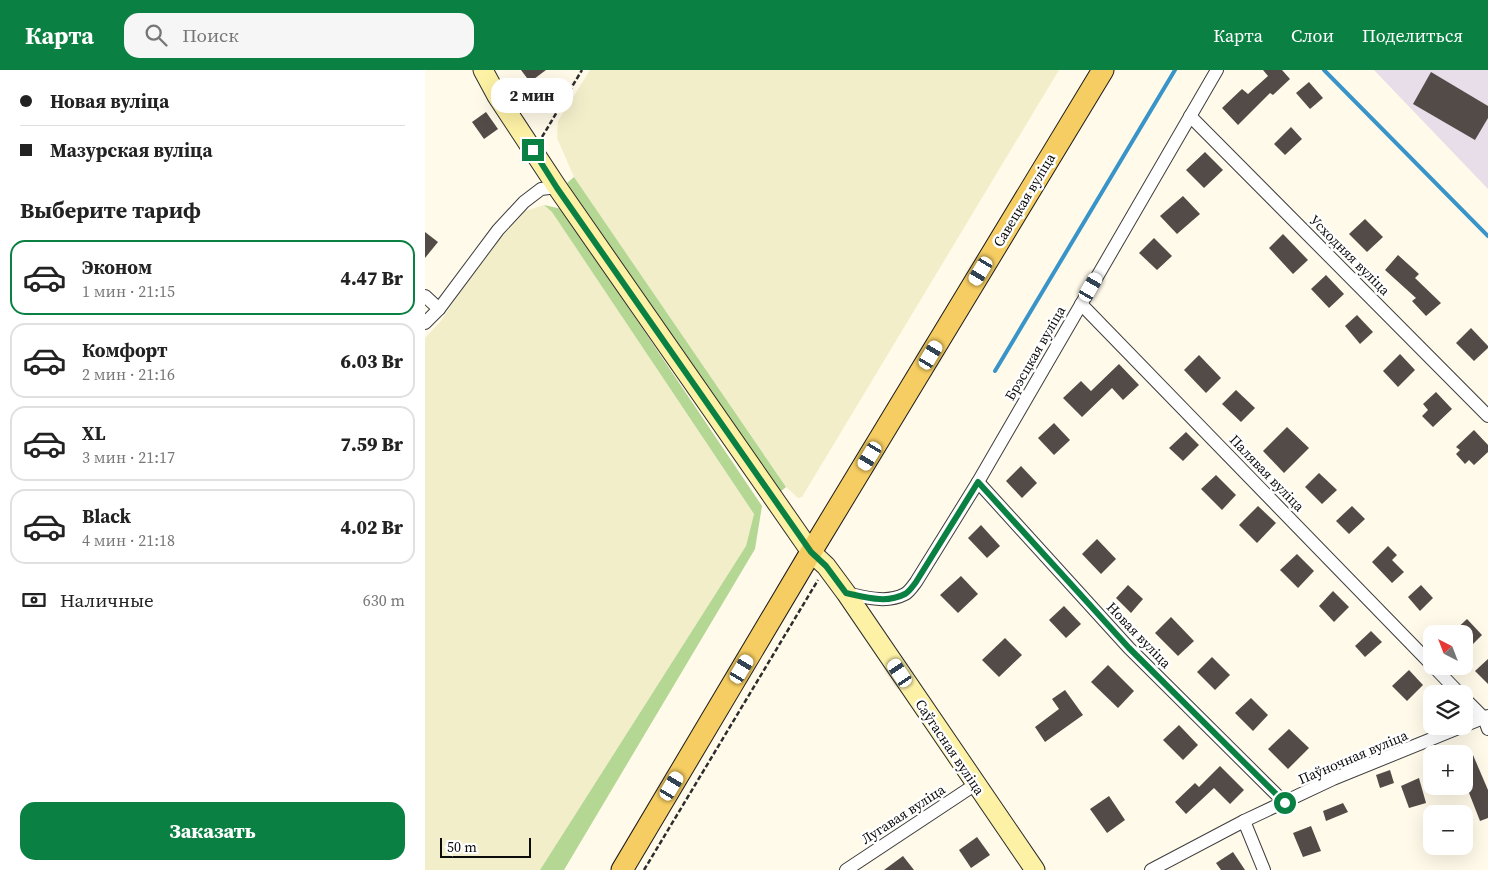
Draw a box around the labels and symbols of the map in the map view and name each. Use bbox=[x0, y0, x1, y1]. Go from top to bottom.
callout: 2 мин bbox=[492, 78, 574, 112]
route end bbox=[522, 139, 544, 161]
street label: Савецкая вуліца bbox=[988, 149, 1060, 251]
street label: Усходняя вуліца bbox=[1305, 210, 1395, 300]
car bbox=[966, 254, 995, 288]
car bbox=[1077, 270, 1104, 304]
street label: Брэсцкая вуліца bbox=[1000, 301, 1071, 404]
car bbox=[916, 338, 945, 372]
street label: Палявая вуліца bbox=[1225, 430, 1310, 517]
car bbox=[855, 439, 884, 473]
street label: Новая вуліца bbox=[1102, 597, 1176, 673]
north arrow bbox=[1423, 625, 1473, 675]
car bbox=[727, 652, 756, 686]
car bbox=[885, 656, 914, 690]
street label: Саўгасная вуліца bbox=[910, 695, 990, 800]
street label: Паўночная вуліца bbox=[1295, 725, 1412, 789]
car bbox=[657, 769, 686, 803]
street label: Лугавая вуліца bbox=[857, 779, 950, 849]
route start bbox=[1274, 792, 1296, 814]
scale bar bbox=[440, 835, 531, 858]

